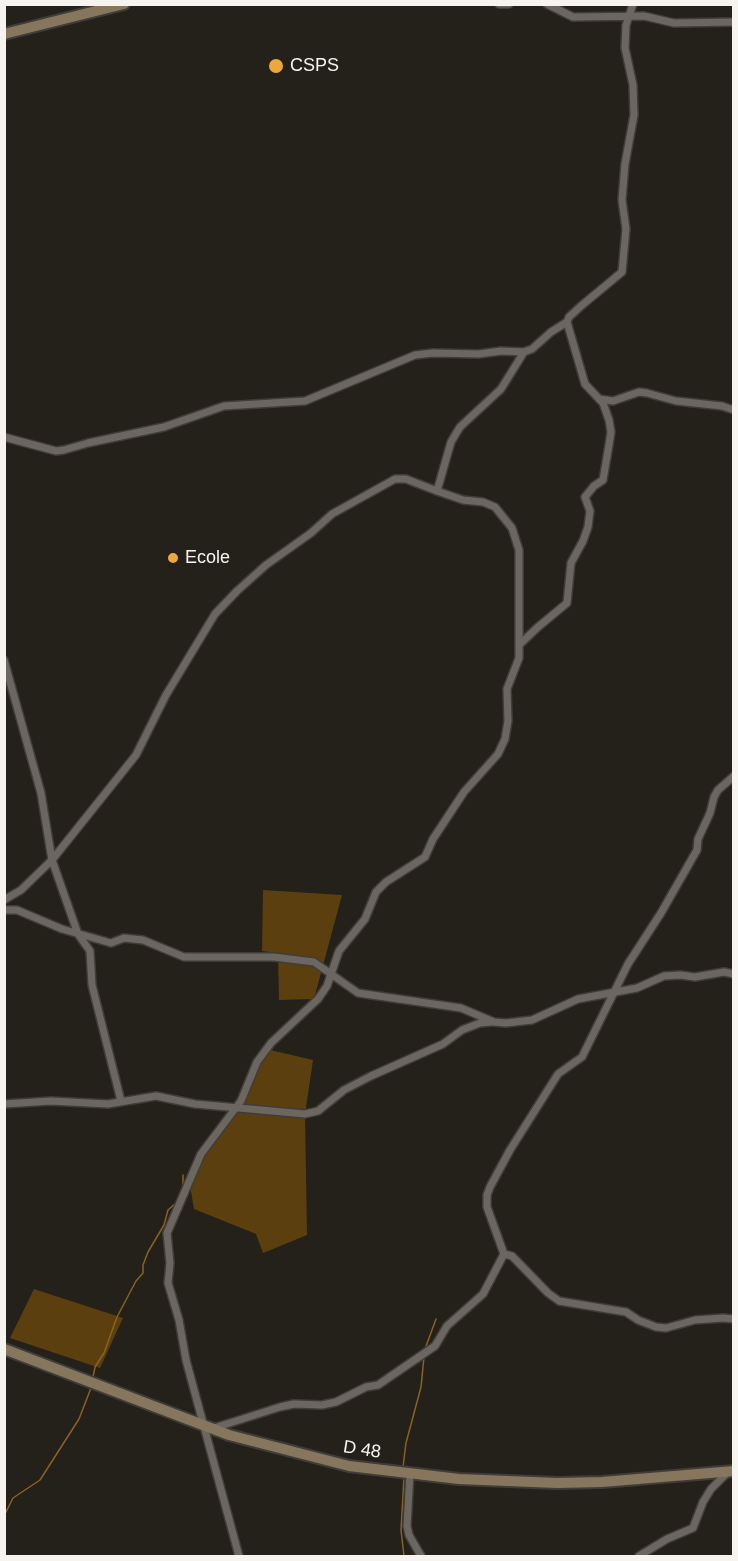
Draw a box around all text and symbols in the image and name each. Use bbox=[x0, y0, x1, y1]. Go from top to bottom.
place label: CSPS bbox=[290, 55, 339, 77]
marker: CSPS bbox=[267, 57, 285, 75]
place label: Ecole bbox=[185, 547, 230, 569]
marker: Ecole bbox=[166, 551, 180, 565]
street label: D 48 bbox=[342, 1436, 382, 1464]

